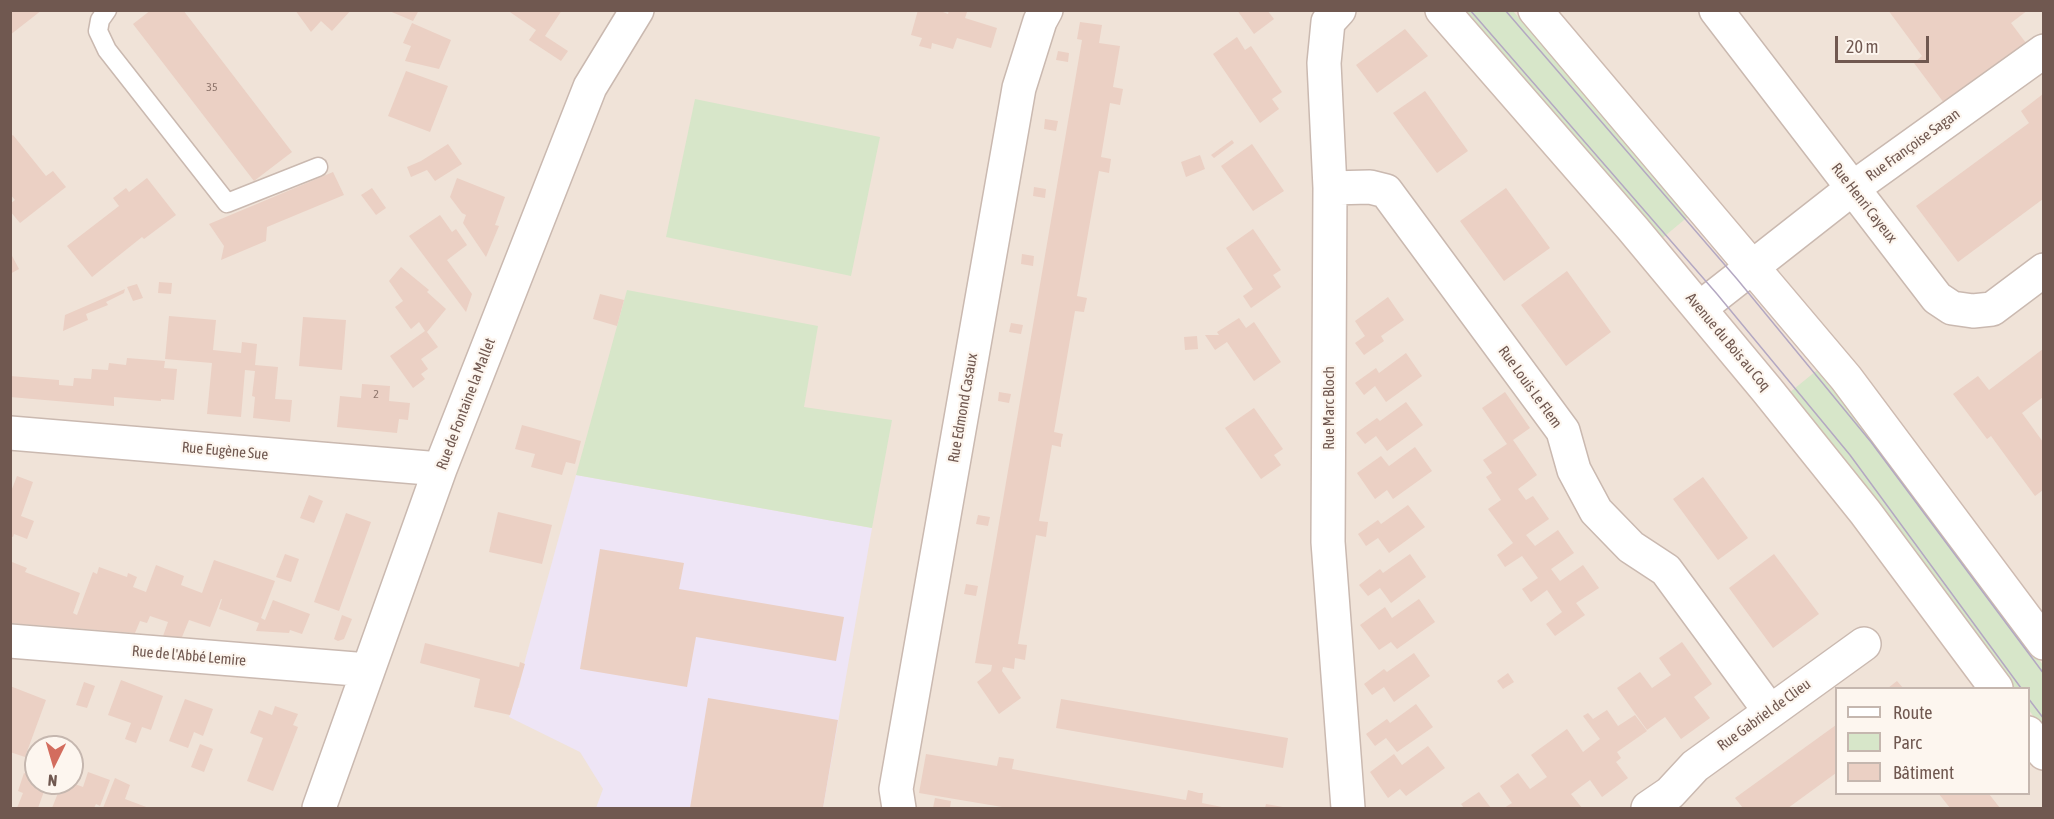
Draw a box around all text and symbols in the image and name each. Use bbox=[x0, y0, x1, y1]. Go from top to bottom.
scale bar bbox=[1838, 24, 1932, 62]
text: 20 m bbox=[1846, 36, 1878, 57]
house number: 35 bbox=[206, 80, 218, 94]
street label: Rue Françoise Sagan bbox=[1863, 105, 1963, 185]
street label: Rue Henri Cayeux bbox=[1827, 160, 1901, 246]
street label: Avenue du Bois au Coq bbox=[1682, 289, 1774, 395]
street label: Rue de Fontaine la Mallet bbox=[433, 336, 499, 472]
street label: Rue Louis Le Flem bbox=[1494, 343, 1566, 431]
street label: Rue Edmond Casaux bbox=[945, 352, 981, 464]
street label: Rue Marc Bloch bbox=[1320, 366, 1338, 450]
house number: 2 bbox=[373, 387, 379, 401]
street label: Rue Eugène Sue bbox=[181, 438, 269, 464]
street label: Rue de l'Abbé Lemire bbox=[131, 642, 247, 670]
street label: Rue Gabriel de Clieu bbox=[1714, 675, 1814, 755]
legend bbox=[1835, 687, 2030, 795]
text: Route bbox=[1893, 702, 1932, 723]
text: Parc bbox=[1893, 732, 1922, 753]
north arrow bbox=[24, 735, 84, 795]
text: Bâtiment bbox=[1893, 762, 1954, 783]
text: N bbox=[47, 772, 58, 790]

